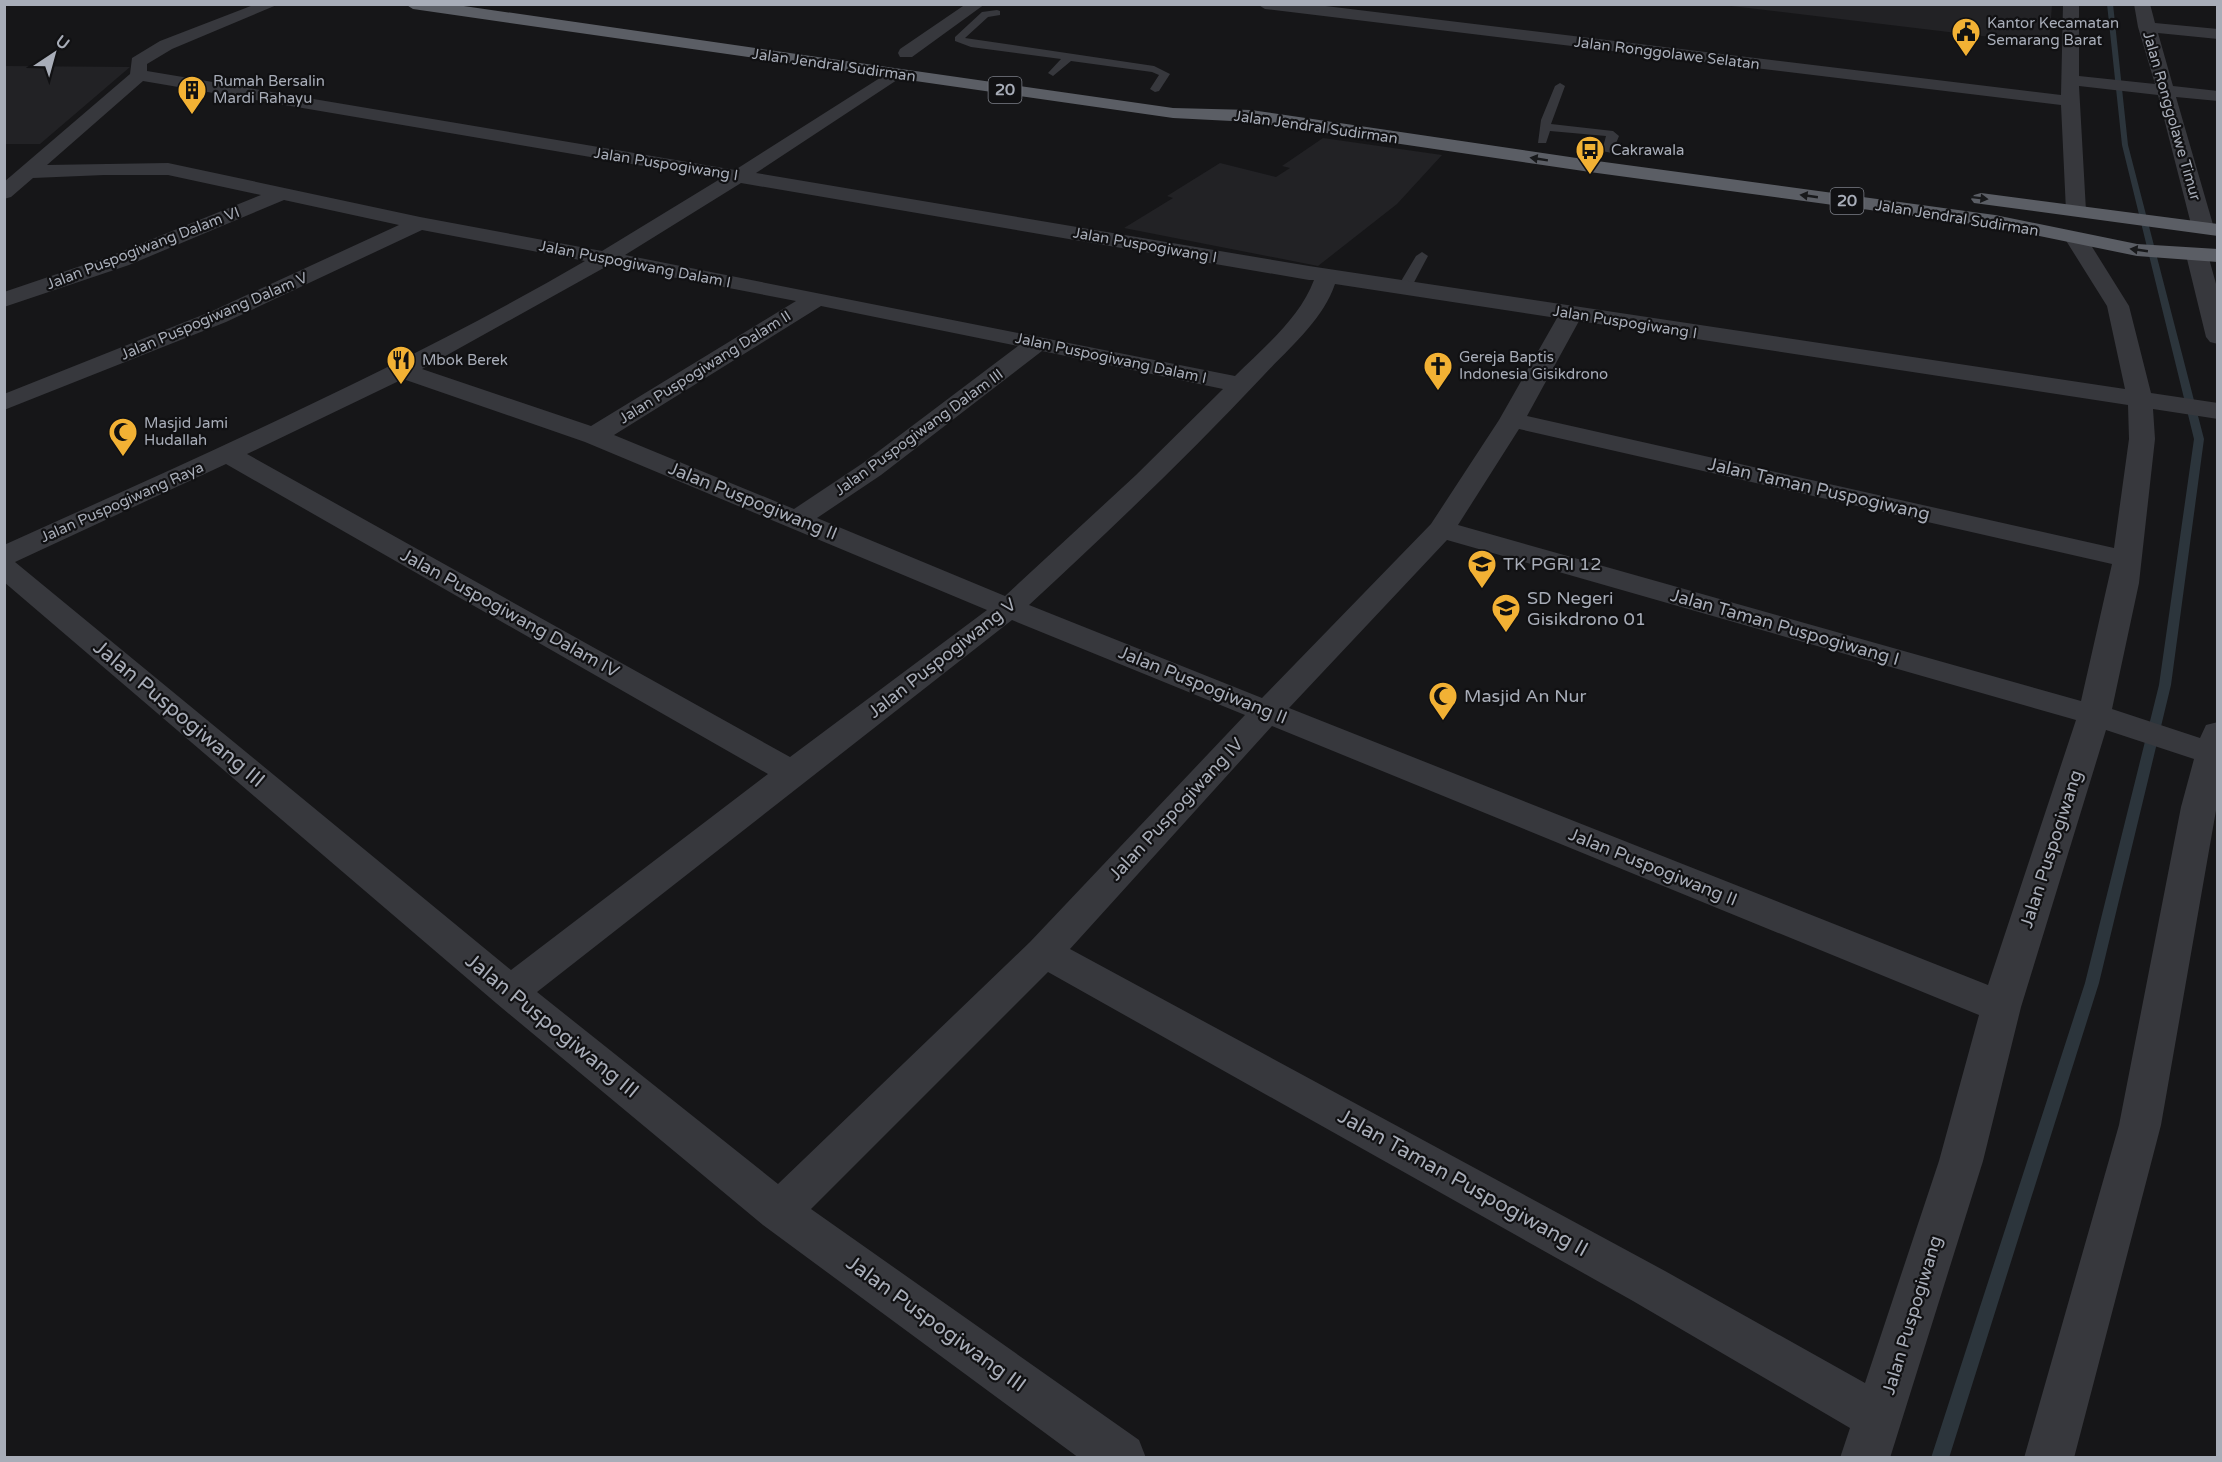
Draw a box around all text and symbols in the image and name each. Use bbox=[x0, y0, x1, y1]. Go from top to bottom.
place label: Kantor Kecamatan Semarang Barat bbox=[1987, 14, 2119, 49]
public building icon: Kantor Kecamatan Semarang Barat bbox=[1950, 16, 1982, 58]
north arrow bbox=[24, 24, 84, 84]
street label: Jalan Ronggolawe Timur bbox=[2139, 29, 2205, 203]
text: U bbox=[51, 31, 73, 54]
street label: Jalan Ronggolawe Selatan bbox=[1573, 33, 1761, 73]
street label: Jalan Jendral Sudirman bbox=[751, 45, 917, 85]
place label: Rumah Bersalin Mardi Rahayu bbox=[213, 72, 325, 107]
building icon: Rumah Bersalin Mardi Rahayu bbox=[176, 74, 208, 116]
road number: 20 bbox=[988, 77, 1022, 103]
street label: Jalan Jendral Sudirman bbox=[1233, 107, 1399, 147]
bus stop icon: Cakrawala bbox=[1574, 134, 1606, 176]
place label: Cakrawala bbox=[1611, 141, 1684, 159]
street label: Jalan Puspogiwang I bbox=[593, 144, 739, 184]
one-way arrow bbox=[1530, 154, 1549, 163]
road number: 20 bbox=[1830, 188, 1864, 214]
one-way arrow bbox=[1799, 192, 1818, 201]
one-way arrow bbox=[1969, 194, 1988, 203]
street label: Jalan Jendral Sudirman bbox=[1874, 196, 2040, 240]
street label: Jalan Puspogiwang Dalam VI bbox=[44, 203, 242, 293]
street label: Jalan Puspogiwang I bbox=[1072, 223, 1218, 267]
street label: Jalan Puspogiwang Dalam I bbox=[538, 237, 732, 291]
one-way arrow bbox=[2129, 245, 2148, 254]
street label: Jalan Puspogiwang Dalam V bbox=[118, 268, 311, 364]
street label: Jalan Puspogiwang I bbox=[1552, 302, 1698, 342]
street label: Jalan Puspogiwang Dalam II bbox=[616, 307, 794, 427]
street label: Jalan Puspogiwang Dalam I bbox=[1014, 329, 1208, 387]
restaurant icon: Mbok Berek bbox=[385, 344, 417, 386]
place label: Gereja Baptis Indonesia Gisikdrono bbox=[1459, 348, 1608, 383]
church icon: Gereja Baptis Indonesia Gisikdrono bbox=[1422, 350, 1454, 392]
place label: Mbok Berek bbox=[422, 351, 508, 369]
street label: Jalan Puspogiwang Dalam III bbox=[831, 365, 1007, 499]
place label: Masjid Jami Hudallah bbox=[144, 414, 228, 449]
mosque icon: Masjid Jami Hudallah bbox=[107, 416, 139, 458]
street label: Jalan Taman Puspogiwang bbox=[1706, 453, 1932, 525]
street label: Jalan Puspogiwang II bbox=[665, 457, 841, 545]
street label: Jalan Puspogiwang Raya bbox=[38, 458, 206, 546]
street label: Jalan Puspogiwang Dalam IV bbox=[397, 544, 624, 683]
school or university icon: TK PGRI 12 bbox=[1466, 548, 1498, 590]
place label: TK PGRI 12 bbox=[1503, 553, 1602, 575]
street label: Jalan Taman Puspogiwang I bbox=[1668, 584, 1902, 670]
place label: SD Negeri Gisikdrono 01 bbox=[1527, 587, 1646, 630]
school or university icon: SD Negeri Gisikdrono 01 bbox=[1490, 592, 1522, 634]
street label: Jalan Puspogiwang V bbox=[863, 593, 1021, 723]
street label: Jalan Puspogiwang III bbox=[88, 635, 270, 793]
street label: Jalan Puspogiwang II bbox=[1115, 641, 1291, 729]
mosque icon: Masjid An Nur bbox=[1427, 680, 1459, 722]
place label: Masjid An Nur bbox=[1464, 685, 1586, 707]
street label: Jalan Puspogiwang IV bbox=[1104, 733, 1248, 885]
street label: Jalan Puspogiwang bbox=[2015, 767, 2087, 931]
street label: Jalan Puspogiwang II bbox=[1565, 823, 1741, 911]
street label: Jalan Puspogiwang III bbox=[460, 948, 644, 1104]
street label: Jalan Taman Puspogiwang II bbox=[1334, 1104, 1592, 1262]
street label: Jalan Puspogiwang bbox=[1877, 1233, 1947, 1397]
street label: Jalan Puspogiwang III bbox=[841, 1250, 1031, 1398]

